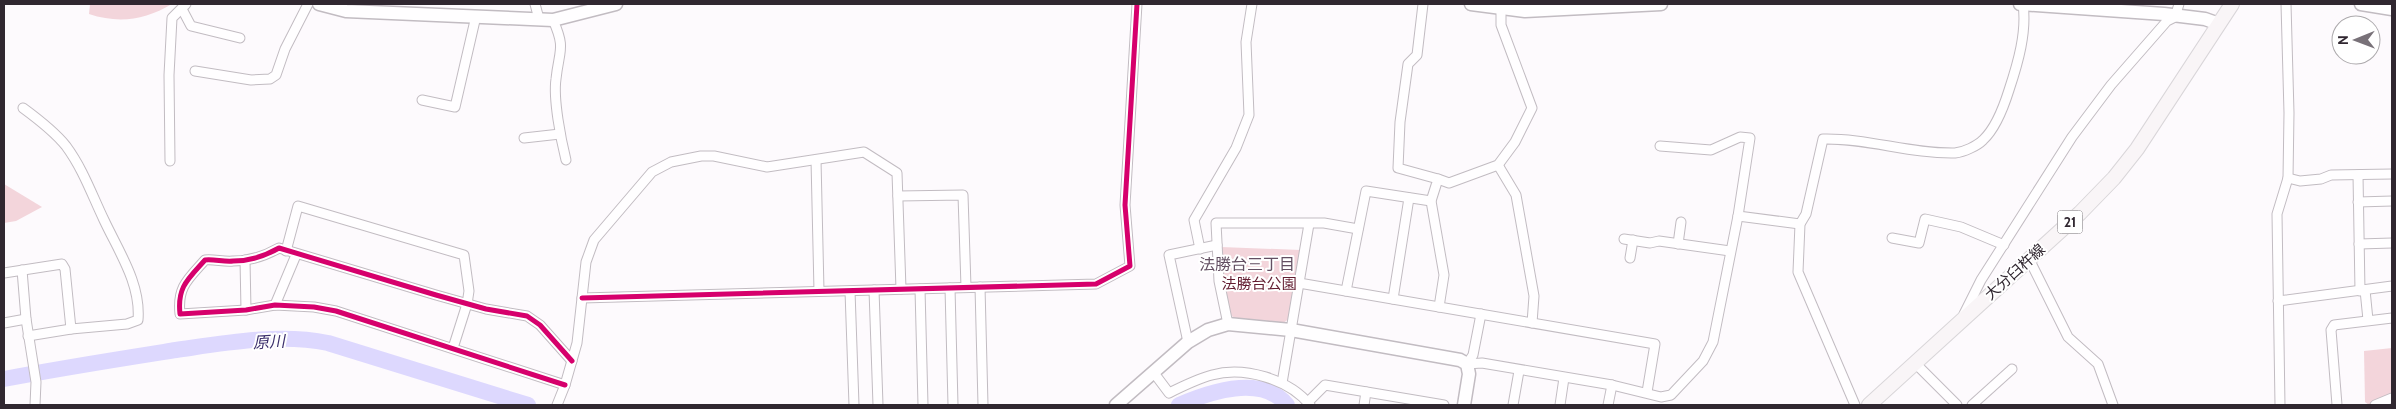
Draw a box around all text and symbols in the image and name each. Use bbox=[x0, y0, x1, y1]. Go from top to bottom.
north arrow bbox=[2331, 15, 2381, 65]
text: N bbox=[2334, 35, 2352, 45]
road number: 21 bbox=[2058, 210, 2082, 233]
street label: 大分臼杵線 bbox=[1981, 240, 2049, 304]
district label: 法勝台三丁目 bbox=[1199, 255, 1295, 274]
park label: 法勝台公園 bbox=[1221, 275, 1297, 293]
water label: 原川 bbox=[253, 332, 287, 352]

